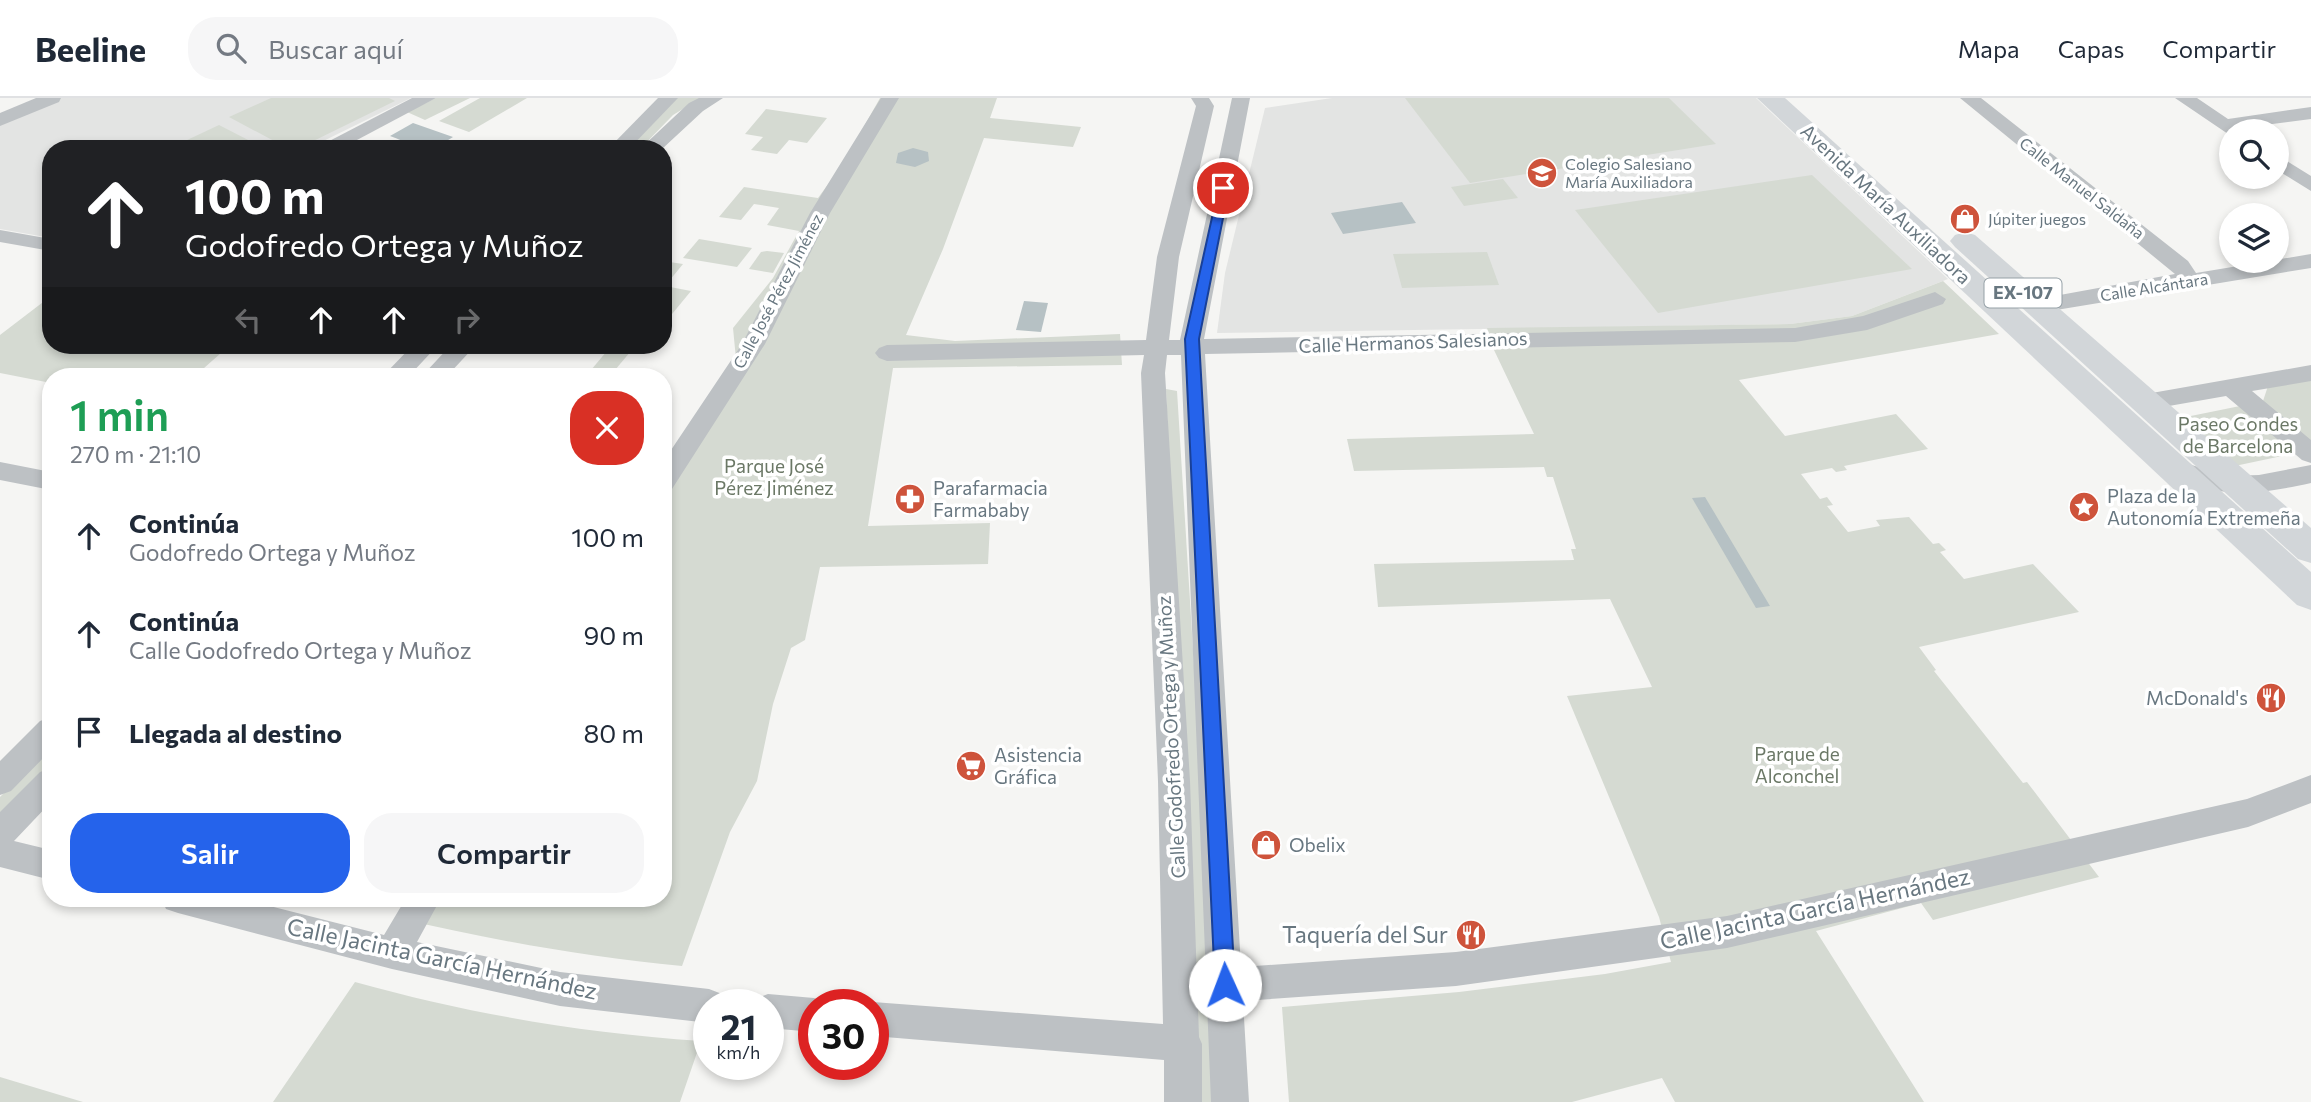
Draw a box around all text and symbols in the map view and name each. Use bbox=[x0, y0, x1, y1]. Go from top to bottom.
search box bbox=[188, 17, 678, 80]
text: Beeline bbox=[35, 28, 146, 69]
icon: search bbox=[212, 29, 250, 67]
text: Buscar aquí bbox=[268, 33, 403, 64]
text: Mapa bbox=[1958, 34, 2020, 63]
text: Capas bbox=[2058, 34, 2124, 63]
text: Compartir bbox=[2162, 34, 2276, 63]
street label: Avenida María Auxiliadora bbox=[1797, 119, 1976, 288]
map controls bbox=[2219, 119, 2289, 273]
button: search bbox=[2219, 119, 2289, 189]
street label: Calle Manuel Saldaña bbox=[2016, 133, 2148, 242]
place label: Colegio Salesiano María Auxiliadora bbox=[1565, 154, 1693, 191]
school or university icon: Colegio Salesiano María Auxiliadora bbox=[1525, 156, 1559, 190]
pin bbox=[1193, 158, 1253, 218]
text: 100 m bbox=[185, 164, 324, 224]
icon: ahead bbox=[70, 168, 161, 259]
icon: arrive bbox=[1204, 169, 1242, 207]
shop icon: Júpiter juegos bbox=[1948, 202, 1982, 236]
button: layers bbox=[2219, 203, 2289, 273]
place label: Júpiter juegos bbox=[1988, 209, 2086, 228]
street label: Calle José Pérez Jiménez bbox=[729, 210, 826, 371]
text: Godofredo Ortega y Muñoz bbox=[185, 224, 584, 264]
street label: Calle Alcántara bbox=[2099, 269, 2209, 304]
road number: EX-107 bbox=[1984, 278, 2062, 308]
icon: left bbox=[229, 301, 267, 339]
icon: ahead bbox=[302, 301, 340, 339]
icon: ahead bbox=[375, 301, 413, 339]
icon: right bbox=[448, 301, 486, 339]
street label: Calle Hermanos Salesianos bbox=[1298, 326, 1528, 357]
text: 1 min bbox=[70, 388, 169, 440]
button: close bbox=[570, 391, 644, 465]
park label: Paseo Condes de Barcelona bbox=[2178, 412, 2298, 457]
text: 270 m · 21:10 bbox=[70, 440, 201, 468]
park label: Parque José Pérez Jiménez bbox=[714, 454, 834, 499]
place label: Parafarmacia Farmababy bbox=[933, 476, 1048, 521]
pharmacy icon: Parafarmacia Farmababy bbox=[893, 482, 927, 516]
place label: Plaza de la Autonomía Extremeña bbox=[2107, 484, 2301, 529]
place icon: Plaza de la Autonomía Extremeña bbox=[2067, 490, 2101, 524]
text: Continúa bbox=[129, 507, 239, 538]
icon: ahead bbox=[70, 517, 108, 555]
text: 100 m bbox=[571, 521, 644, 552]
text: Godofredo Ortega y Muñoz bbox=[129, 538, 415, 566]
street label: Calle Godofredo Ortega y Muñoz bbox=[1152, 595, 1189, 879]
text: Continúa bbox=[129, 605, 239, 636]
icon: ahead bbox=[70, 615, 108, 653]
text: 90 m bbox=[584, 619, 644, 650]
text: Calle Godofredo Ortega y Muñoz bbox=[129, 636, 471, 664]
restaurant icon: McDonald's bbox=[2254, 681, 2288, 715]
place label: McDonald's bbox=[2146, 686, 2248, 709]
icon: arrive bbox=[70, 713, 108, 751]
text: Llegada al destino bbox=[129, 717, 342, 748]
text: 80 m bbox=[584, 717, 644, 748]
park label: Parque de Alconchel bbox=[1754, 742, 1840, 787]
place label: Asistencia Gráfica bbox=[994, 743, 1082, 788]
supermarket icon: Asistencia Gráfica bbox=[954, 749, 988, 783]
button: Salir bbox=[70, 813, 350, 893]
button: Compartir bbox=[364, 813, 644, 893]
shop icon: Obelix bbox=[1249, 828, 1283, 862]
place label: Obelix bbox=[1289, 833, 1346, 856]
street label: Calle Jacinta García Hernández bbox=[1657, 861, 1972, 955]
street label: Calle Jacinta García Hernández bbox=[285, 911, 600, 1005]
restaurant icon: Taquería del Sur bbox=[1454, 918, 1488, 952]
place label: Taquería del Sur bbox=[1282, 920, 1448, 948]
position arrow bbox=[1188, 948, 1262, 1022]
speed limit sign: 30 bbox=[798, 989, 889, 1080]
text: 21 bbox=[721, 1004, 756, 1047]
text: km/h bbox=[717, 1041, 760, 1063]

